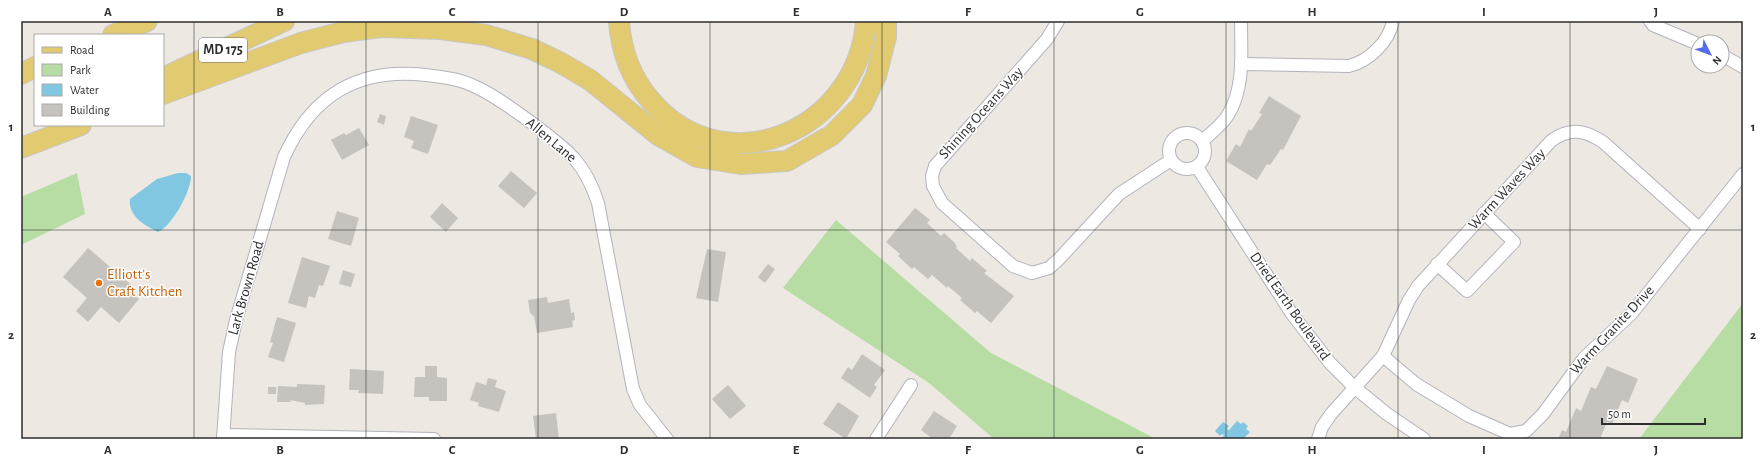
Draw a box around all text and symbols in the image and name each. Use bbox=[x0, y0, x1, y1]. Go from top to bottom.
text: A bbox=[104, 6, 112, 19]
text: B bbox=[276, 6, 284, 19]
text: C bbox=[449, 6, 456, 19]
text: D bbox=[620, 6, 629, 19]
text: E bbox=[793, 6, 800, 19]
text: F bbox=[965, 6, 972, 19]
text: G bbox=[1136, 6, 1144, 19]
text: H bbox=[1307, 6, 1317, 19]
text: I bbox=[1482, 6, 1486, 19]
text: J bbox=[1654, 6, 1658, 19]
legend bbox=[34, 34, 164, 126]
north arrow bbox=[1690, 34, 1730, 74]
road number: MD 175 bbox=[199, 38, 247, 62]
text: Road bbox=[70, 44, 94, 56]
text: N bbox=[1710, 54, 1724, 67]
text: Park bbox=[70, 64, 91, 76]
street label: Shining Oceans Way bbox=[936, 64, 1026, 162]
text: Water bbox=[70, 84, 99, 96]
text: Building bbox=[70, 104, 110, 116]
street label: Allen Lane bbox=[523, 115, 579, 165]
text: 1 bbox=[9, 121, 13, 134]
text: 1 bbox=[1751, 121, 1755, 134]
street label: Warm Waves Way bbox=[1466, 145, 1549, 232]
street label: Lark Brown Road bbox=[225, 239, 267, 337]
street label: Dried Earth Boulevard bbox=[1247, 249, 1333, 363]
place label: Elliott's Craft Kitchen bbox=[107, 267, 183, 299]
marker: Elliott's Craft Kitchen bbox=[94, 278, 104, 288]
street label: Warm Granite Drive bbox=[1567, 283, 1657, 377]
text: 2 bbox=[8, 329, 14, 342]
text: 2 bbox=[1750, 329, 1756, 342]
scale bar bbox=[1602, 400, 1705, 426]
text: 50 m bbox=[1608, 408, 1631, 420]
text: A bbox=[104, 444, 112, 457]
text: B bbox=[276, 444, 284, 457]
text: C bbox=[449, 444, 456, 457]
text: D bbox=[620, 444, 629, 457]
text: E bbox=[793, 444, 800, 457]
text: F bbox=[965, 444, 972, 457]
text: G bbox=[1136, 444, 1144, 457]
text: H bbox=[1307, 444, 1317, 457]
text: I bbox=[1482, 444, 1486, 457]
text: J bbox=[1654, 444, 1658, 457]

